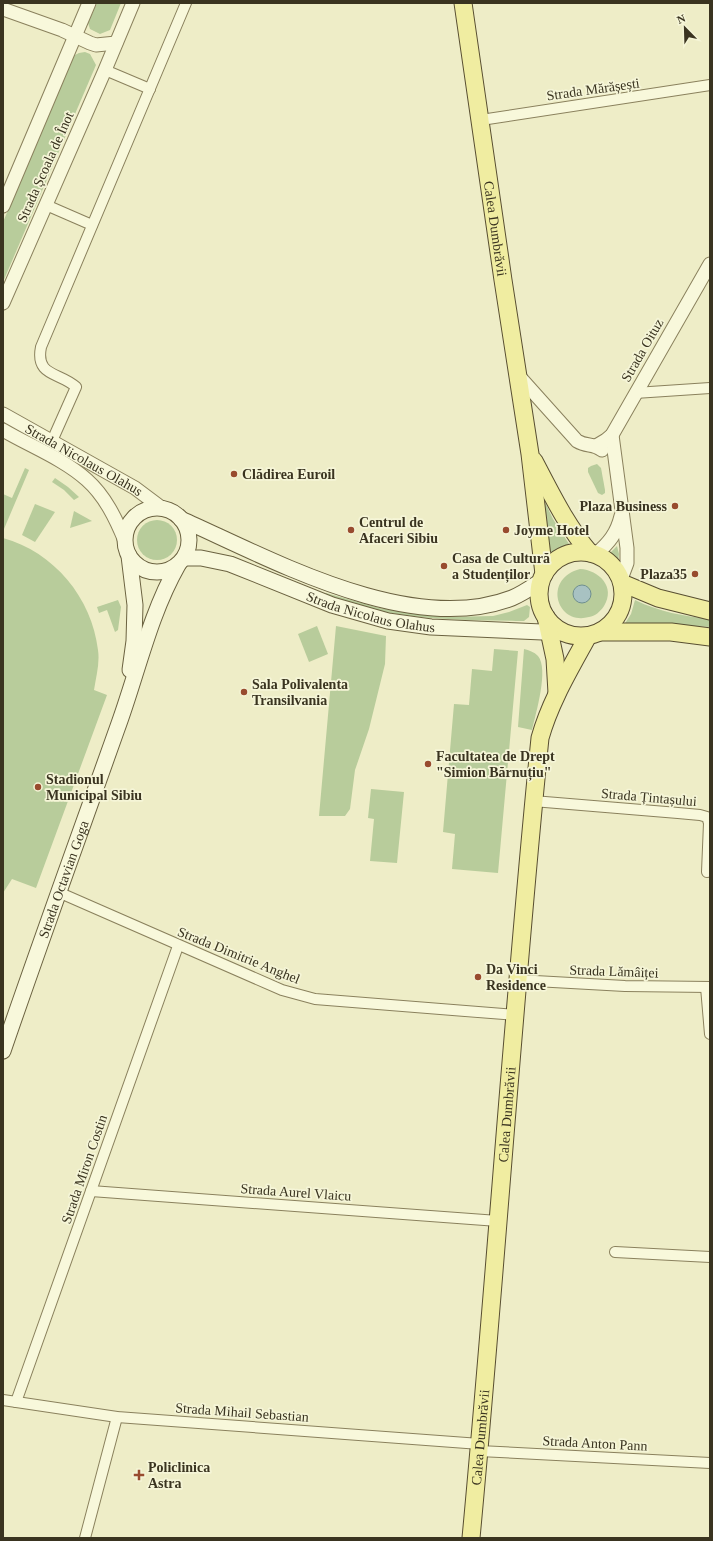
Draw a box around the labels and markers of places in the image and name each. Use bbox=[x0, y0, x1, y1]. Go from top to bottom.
place label: Clădirea Euroil bbox=[242, 467, 335, 482]
marker: Clădirea Euroil bbox=[229, 469, 239, 479]
place label: Plaza Business bbox=[579, 499, 668, 514]
marker: Plaza Business bbox=[670, 501, 680, 511]
place label: Centrul de Afaceri Sibiu bbox=[359, 515, 438, 546]
place label: Joyme Hotel bbox=[514, 523, 589, 538]
marker: Centrul de Afaceri Sibiu bbox=[346, 525, 356, 535]
marker: Joyme Hotel bbox=[501, 525, 511, 535]
place label: Casa de Cultură a Studenților bbox=[452, 551, 550, 583]
marker: Casa de Cultură a Studenților bbox=[439, 561, 449, 571]
place label: Plaza35 bbox=[640, 567, 687, 582]
marker: Plaza35 bbox=[690, 569, 700, 579]
place label: Sala Polivalenta Transilvania bbox=[252, 677, 348, 708]
marker: Sala Polivalenta Transilvania bbox=[239, 687, 249, 697]
place label: Facultatea de Drept "Simion Bărnuțiu" bbox=[436, 749, 555, 781]
marker: Facultatea de Drept "Simion Bărnuțiu" bbox=[423, 759, 433, 769]
place label: Stadionul Municipal Sibiu bbox=[46, 772, 142, 803]
marker: Stadionul Municipal Sibiu bbox=[33, 782, 43, 792]
place label: Da Vinci Residence bbox=[486, 962, 546, 993]
marker: Da Vinci Residence bbox=[473, 972, 483, 982]
place label: Policlinica Astra bbox=[148, 1460, 210, 1491]
marker: Policlinica Astra bbox=[133, 1469, 145, 1481]

